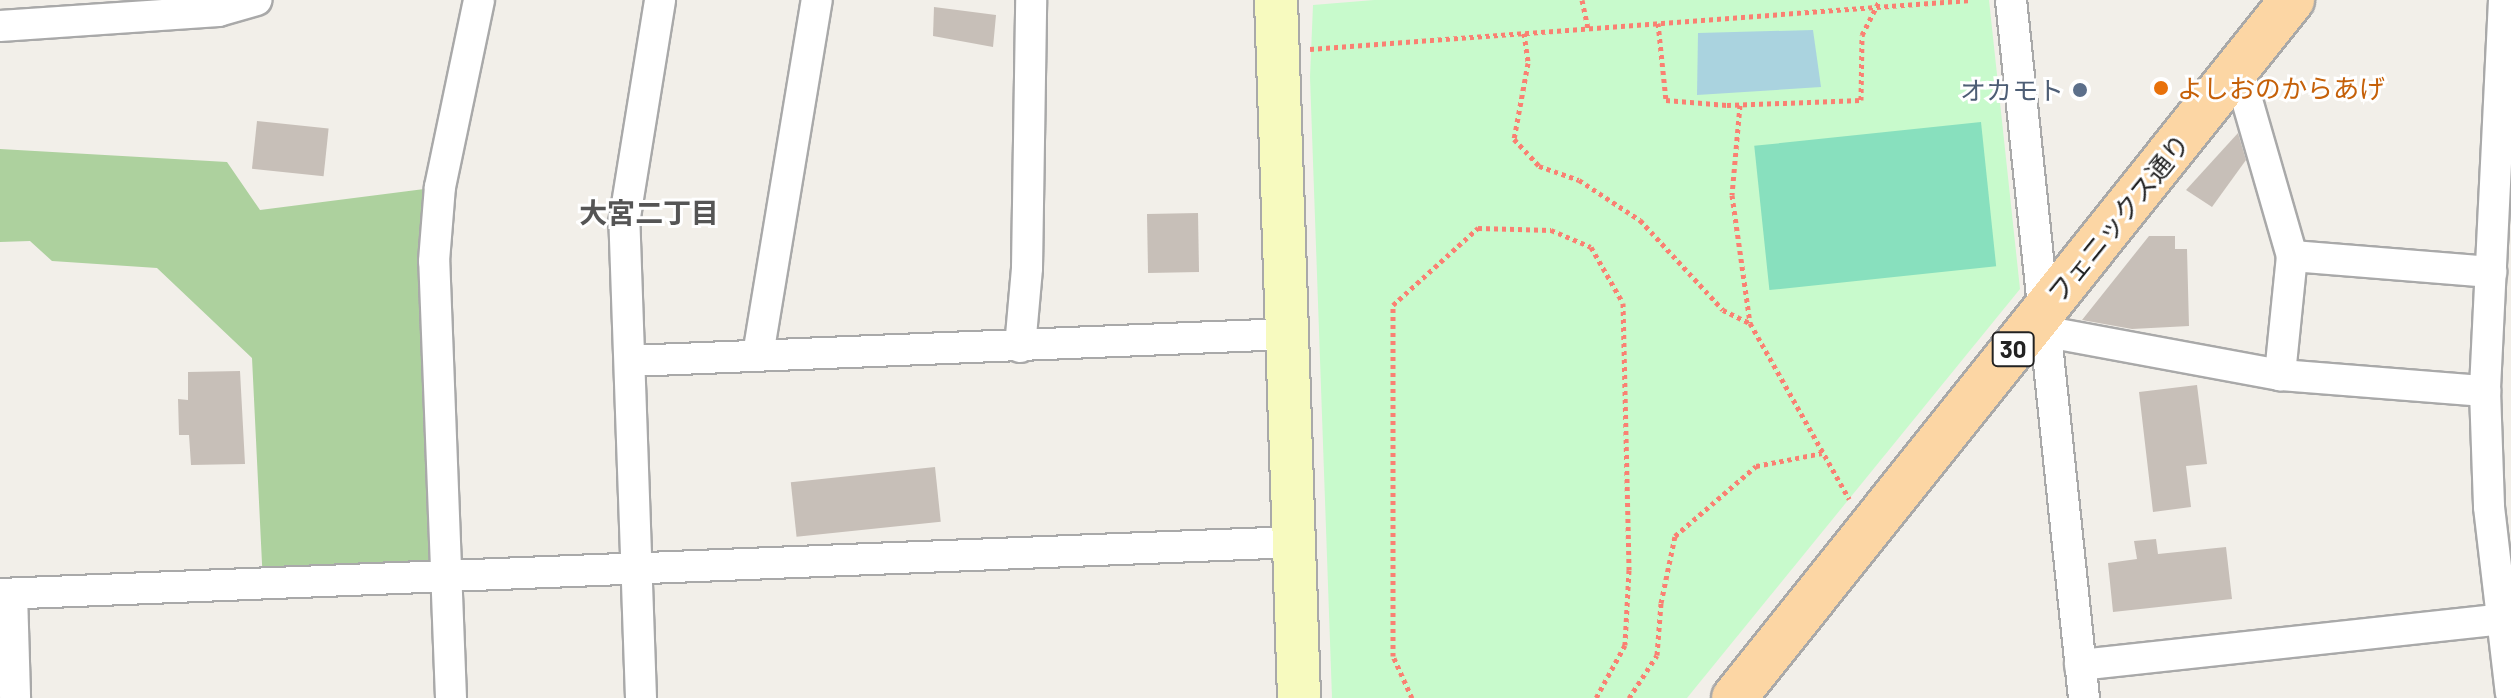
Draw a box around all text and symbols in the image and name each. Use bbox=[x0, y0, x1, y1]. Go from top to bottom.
place label: よしおのからあげ bbox=[2177, 72, 2385, 104]
place label: オカモト bbox=[1960, 74, 2064, 106]
marker: よしおのからあげ bbox=[2152, 79, 2170, 97]
marker: オカモト bbox=[2071, 81, 2089, 99]
street label: フェニックス通り bbox=[2040, 127, 2196, 309]
district label: 大宮二丁目 bbox=[579, 195, 719, 229]
road number: 30 bbox=[1991, 329, 2035, 369]

